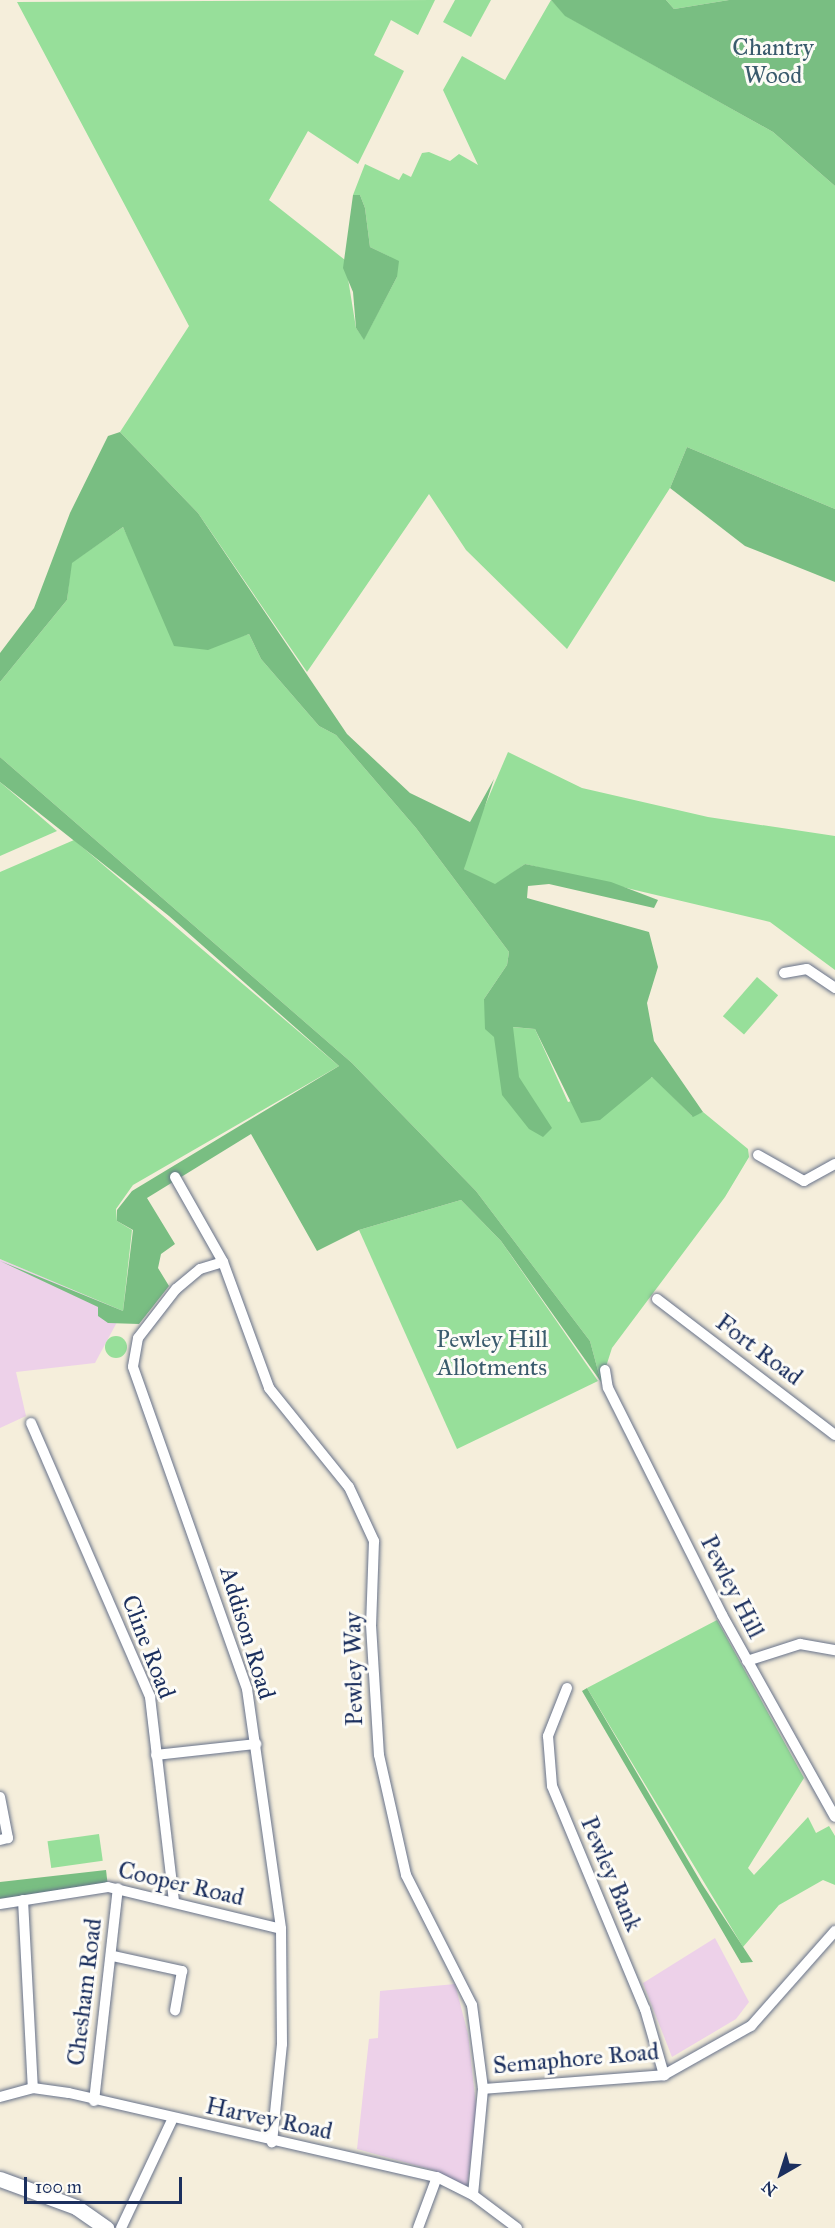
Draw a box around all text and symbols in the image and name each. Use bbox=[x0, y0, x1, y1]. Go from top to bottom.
park label: Chantry Wood bbox=[732, 34, 814, 90]
street label: Fort Road bbox=[710, 1308, 808, 1392]
park label: Pewley Hill Allotments bbox=[436, 1326, 548, 1382]
street label: Pewley Hill bbox=[694, 1531, 770, 1643]
street label: Addison Road bbox=[213, 1563, 281, 1703]
street label: Cline Road bbox=[115, 1591, 181, 1703]
street label: Pewley Way bbox=[339, 1612, 369, 1726]
street label: Pewley Bank bbox=[574, 1812, 648, 1936]
street label: Cooper Road bbox=[115, 1856, 247, 1912]
street label: Chesham Road bbox=[62, 1917, 108, 2067]
street label: Semaphore Road bbox=[492, 2037, 660, 2081]
street label: Harvey Road bbox=[203, 2092, 335, 2146]
north arrow bbox=[751, 2144, 811, 2204]
scale bar bbox=[27, 2165, 184, 2203]
text: 100 m bbox=[35, 2176, 82, 2198]
text: N bbox=[758, 2177, 781, 2200]

